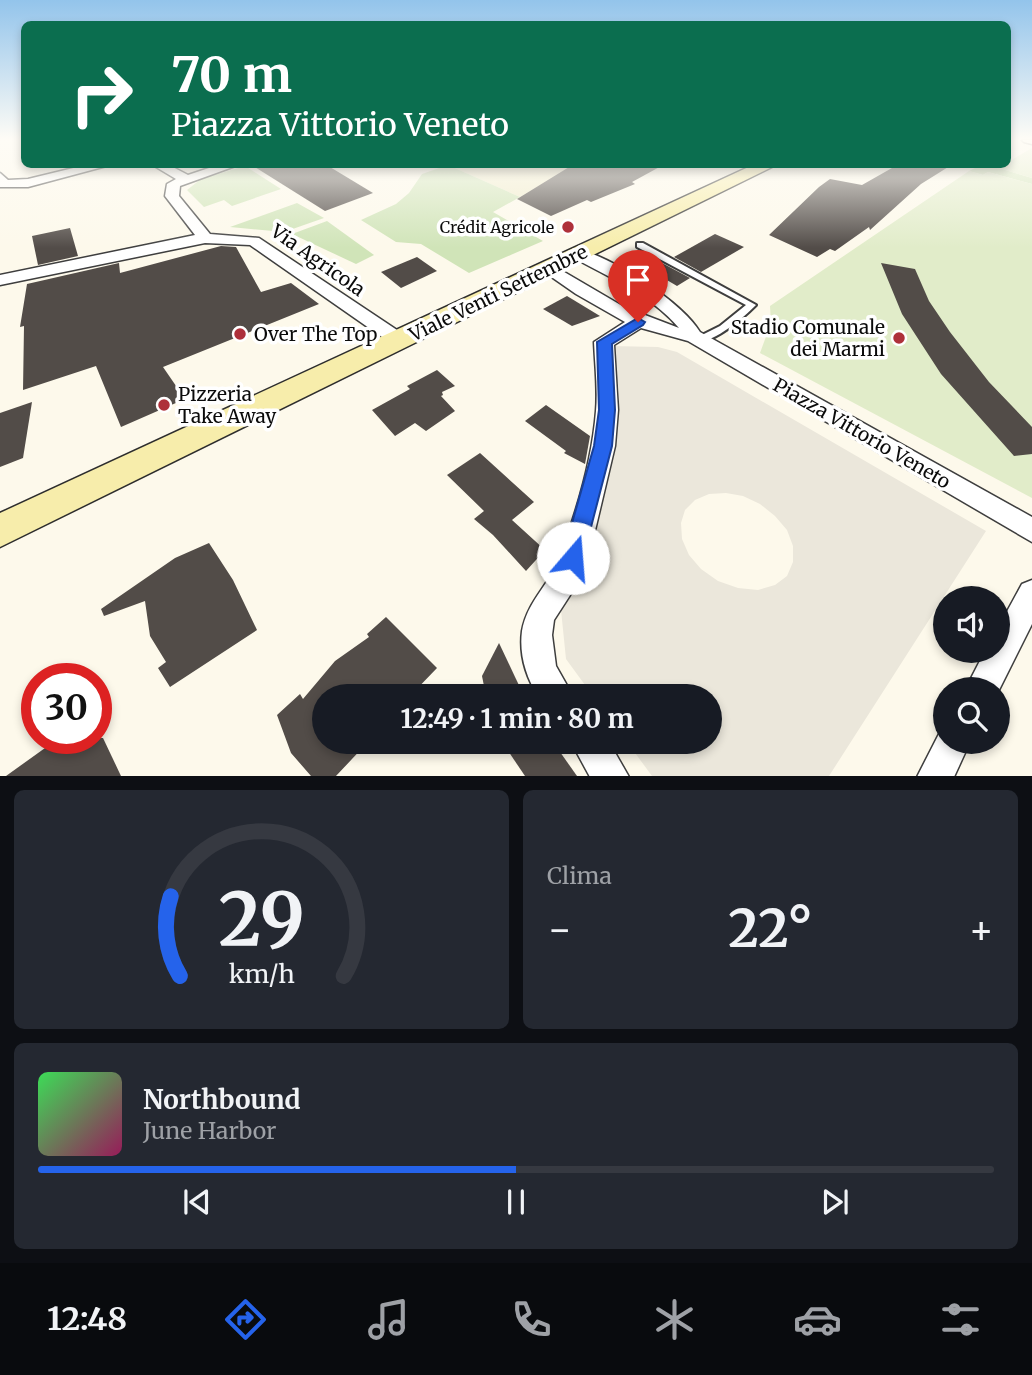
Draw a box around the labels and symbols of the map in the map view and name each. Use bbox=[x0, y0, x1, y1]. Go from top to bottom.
place label: Crédit Agricole bbox=[440, 217, 554, 237]
street label: Via Agricola bbox=[265, 218, 370, 301]
marker: Crédit Agricole bbox=[560, 219, 576, 235]
street label: Viale Venti Settembre bbox=[404, 239, 591, 347]
pin bbox=[608, 250, 668, 322]
place label: Stadio Comunale dei Marmi bbox=[731, 315, 885, 361]
place label: Over The Top bbox=[254, 322, 377, 346]
marker: Over The Top bbox=[232, 326, 248, 342]
marker: Stadio Comunale dei Marmi bbox=[891, 330, 907, 346]
street label: Piazza Vittorio Veneto bbox=[769, 372, 955, 494]
place label: Pizzeria Take Away bbox=[178, 382, 276, 428]
marker: Pizzeria Take Away bbox=[156, 397, 172, 413]
position arrow bbox=[536, 521, 610, 595]
speed limit sign: 30 bbox=[21, 663, 112, 754]

